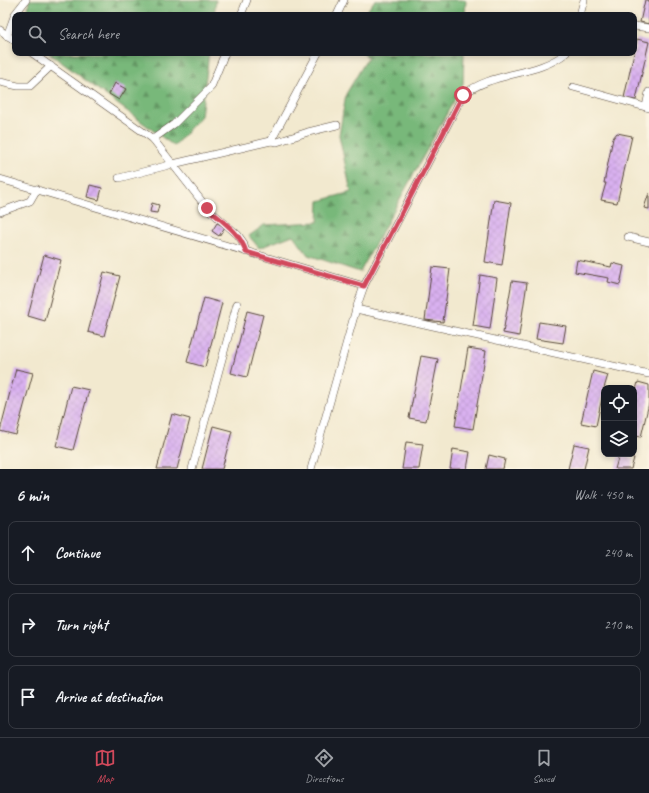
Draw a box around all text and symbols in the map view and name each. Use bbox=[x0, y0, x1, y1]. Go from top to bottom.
search box bbox=[12, 12, 637, 56]
icon: search bbox=[26, 23, 48, 45]
text: Search here bbox=[58, 25, 119, 44]
route start bbox=[454, 86, 472, 104]
route end bbox=[198, 199, 216, 217]
map controls bbox=[601, 385, 637, 457]
button: locate bbox=[601, 385, 637, 421]
button: layers bbox=[601, 421, 637, 457]
text: 6 min bbox=[16, 485, 49, 506]
text: Walk · 450 m bbox=[574, 487, 633, 503]
icon: ahead bbox=[17, 542, 39, 564]
text: Continue bbox=[55, 544, 100, 563]
text: 240 m bbox=[604, 545, 632, 561]
icon: right bbox=[17, 614, 39, 636]
text: Turn right bbox=[55, 616, 108, 635]
text: 210 m bbox=[604, 617, 632, 633]
icon: arrive bbox=[17, 686, 39, 708]
text: Arrive at destination bbox=[55, 688, 162, 707]
tab: Map bbox=[94, 747, 116, 785]
tab: Directions bbox=[305, 747, 344, 785]
tab: Saved bbox=[533, 747, 555, 785]

